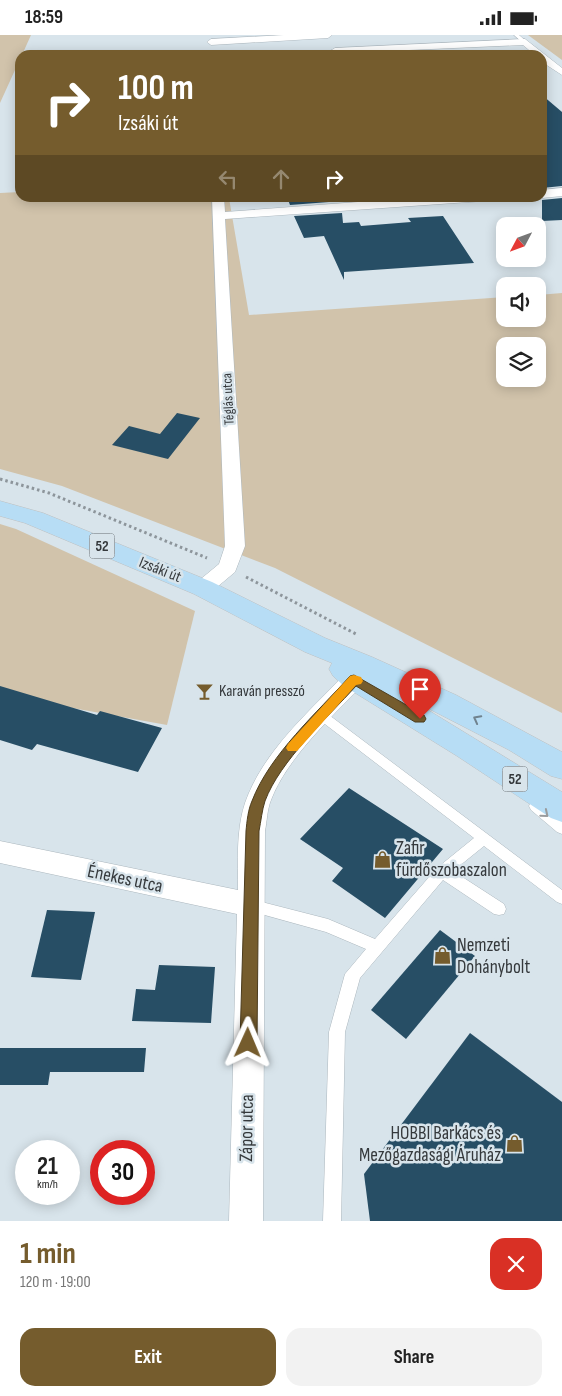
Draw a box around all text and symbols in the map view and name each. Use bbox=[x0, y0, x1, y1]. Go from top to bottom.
text: 18:59 bbox=[25, 6, 63, 29]
text: 100 m bbox=[118, 67, 194, 110]
icon: right bbox=[35, 70, 100, 135]
text: Izsáki út bbox=[118, 110, 179, 137]
icon: left bbox=[214, 165, 242, 193]
icon: ahead bbox=[267, 165, 295, 193]
icon: right bbox=[320, 165, 348, 193]
north arrow bbox=[496, 217, 546, 267]
map controls bbox=[496, 217, 546, 387]
button: sound bbox=[496, 277, 546, 327]
button: layers bbox=[496, 337, 546, 387]
street label: Téglás utca bbox=[218, 373, 238, 425]
road number: 52 bbox=[90, 533, 114, 559]
street label: Izsáki út bbox=[136, 553, 184, 587]
pin bbox=[399, 668, 441, 719]
icon: arrive bbox=[406, 675, 434, 703]
bar icon: Karaván presszó bbox=[195, 681, 215, 701]
place label: Karaván presszó bbox=[219, 682, 305, 701]
one-way arrow bbox=[473, 715, 482, 725]
road number: 52 bbox=[502, 767, 528, 791]
one-way arrow bbox=[540, 808, 549, 817]
place label: Zafir fürdőszobaszalon bbox=[396, 837, 507, 882]
shop icon: Zafir fürdőszobaszalon bbox=[372, 849, 392, 869]
street label: Énekes utca bbox=[85, 860, 165, 898]
place label: Nemzeti Dohánybolt bbox=[457, 934, 530, 979]
shop icon: Nemzeti Dohánybolt bbox=[433, 946, 453, 966]
position arrow bbox=[221, 1016, 273, 1068]
street label: Zápor utca bbox=[235, 1094, 259, 1162]
place label: HOBBI Barkács és Mezőgazdasági Áruház bbox=[359, 1122, 501, 1167]
shop icon: HOBBI Barkács és Mezőgazdasági Áruház bbox=[505, 1134, 525, 1154]
speed limit sign: 30 bbox=[90, 1140, 155, 1205]
text: 21 bbox=[37, 1151, 58, 1182]
text: km/h bbox=[37, 1177, 58, 1192]
text: 1 min bbox=[20, 1236, 76, 1272]
button: close bbox=[490, 1238, 542, 1290]
text: 120 m · 19:00 bbox=[20, 1273, 91, 1292]
button: Exit bbox=[20, 1328, 276, 1386]
button: Share bbox=[286, 1328, 542, 1386]

